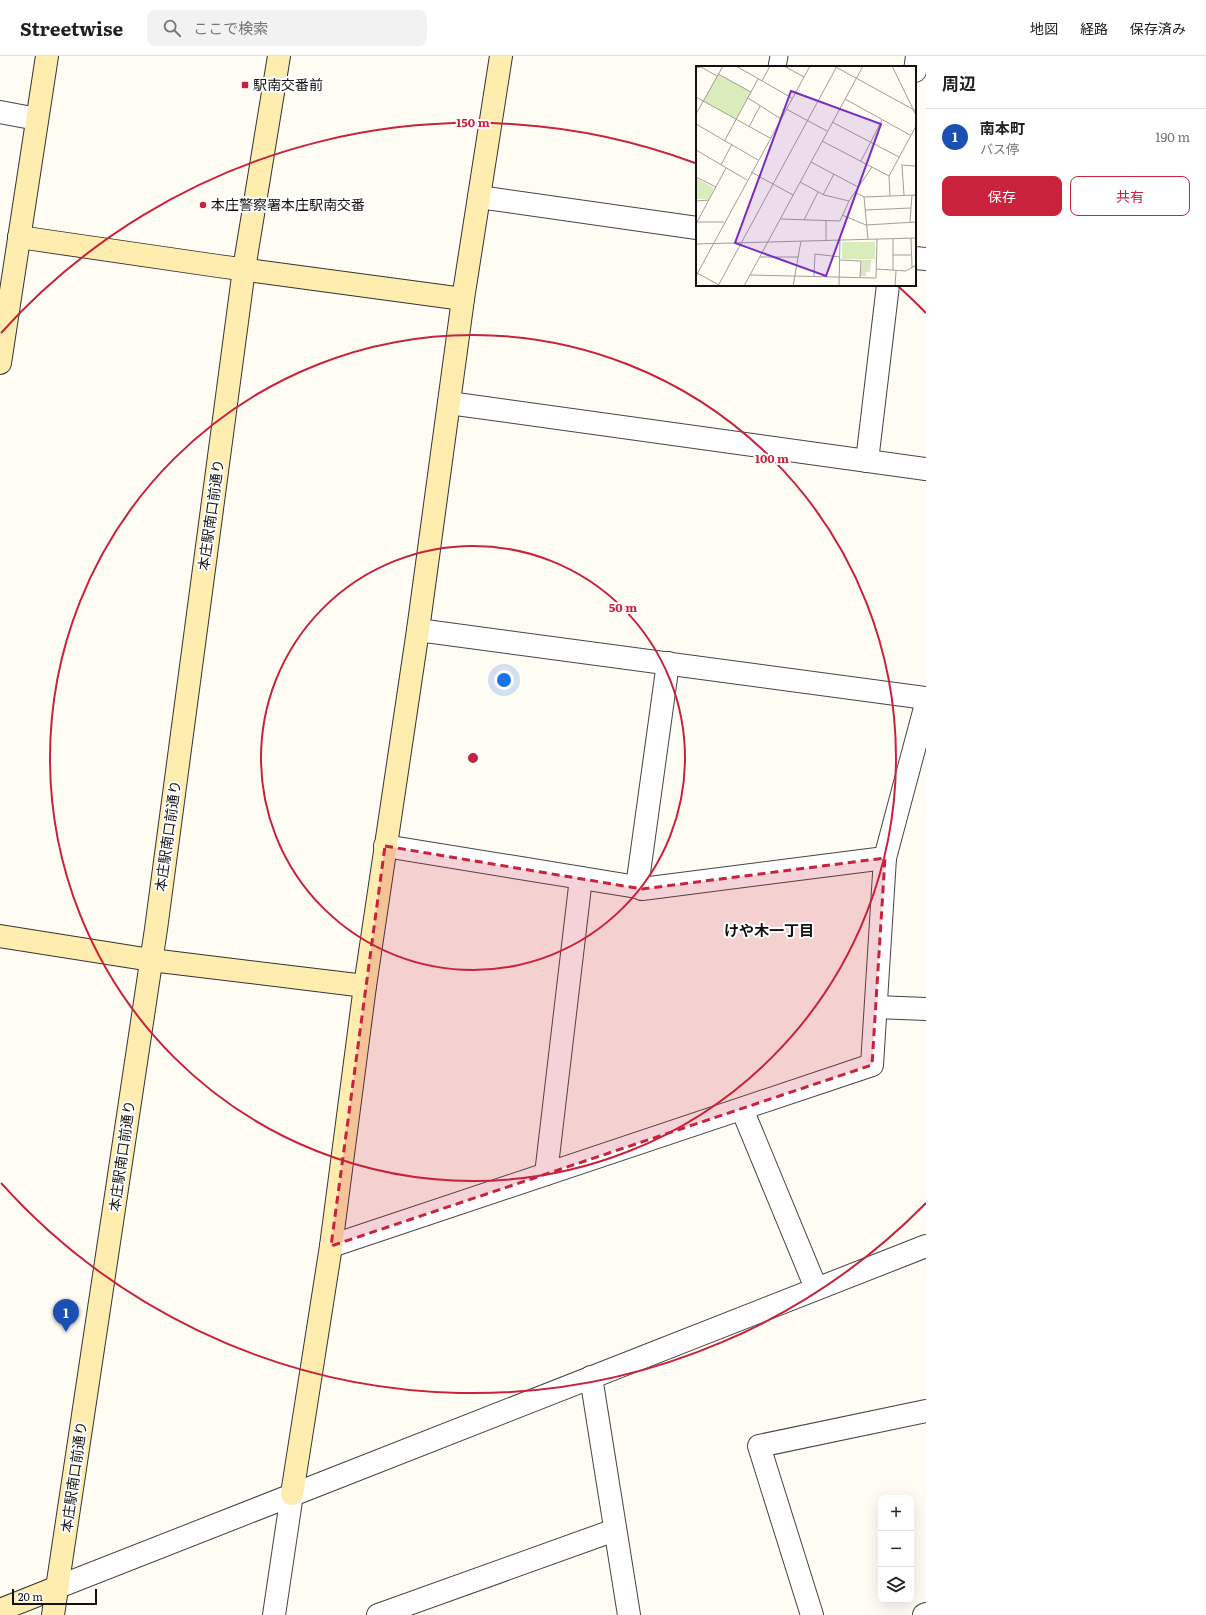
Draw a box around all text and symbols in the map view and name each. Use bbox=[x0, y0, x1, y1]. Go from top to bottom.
search box bbox=[147, 10, 427, 46]
text: Streetwise bbox=[20, 14, 123, 42]
text: ここで検索 bbox=[193, 16, 268, 39]
icon: search bbox=[161, 17, 183, 39]
text: 地図 bbox=[1030, 18, 1058, 38]
text: 経路 bbox=[1080, 18, 1108, 38]
text: 保存済み bbox=[1130, 18, 1186, 38]
inset map bbox=[696, 66, 916, 286]
text: 周辺 bbox=[942, 70, 976, 95]
place label: 駅南交番前 bbox=[253, 74, 323, 94]
marker: 駅南交番前 bbox=[240, 80, 250, 90]
text: 150 m bbox=[456, 113, 490, 131]
text: 南本町 bbox=[980, 116, 1025, 139]
text: 1 bbox=[952, 127, 958, 146]
text: 190 m bbox=[1155, 127, 1190, 146]
text: バス停 bbox=[980, 139, 1019, 158]
button: 保存 bbox=[942, 176, 1062, 216]
button: 共有 bbox=[1070, 176, 1190, 216]
place label: 本庄警察署本庄駅南交番 bbox=[211, 194, 365, 214]
marker: 本庄警察署本庄駅南交番 bbox=[198, 200, 208, 210]
text: 100 m bbox=[755, 449, 789, 467]
street label: 本庄駅南口前通り bbox=[192, 458, 228, 572]
text: 50 m bbox=[609, 598, 637, 616]
your location bbox=[494, 670, 514, 690]
centre of rings bbox=[466, 751, 480, 765]
street label: 本庄駅南口前通り bbox=[149, 779, 185, 893]
district label: けや木一丁目 bbox=[724, 918, 814, 941]
street label: 本庄駅南口前通り bbox=[103, 1099, 139, 1213]
pin: 1 bbox=[53, 1299, 79, 1332]
street label: 本庄駅南口前通り bbox=[55, 1420, 91, 1534]
map controls bbox=[878, 1495, 914, 1603]
button: + bbox=[878, 1495, 914, 1531]
button: − bbox=[878, 1531, 914, 1567]
button: layers bbox=[878, 1567, 914, 1603]
scale bar bbox=[12, 1587, 97, 1606]
text: 20 m bbox=[18, 1588, 43, 1604]

